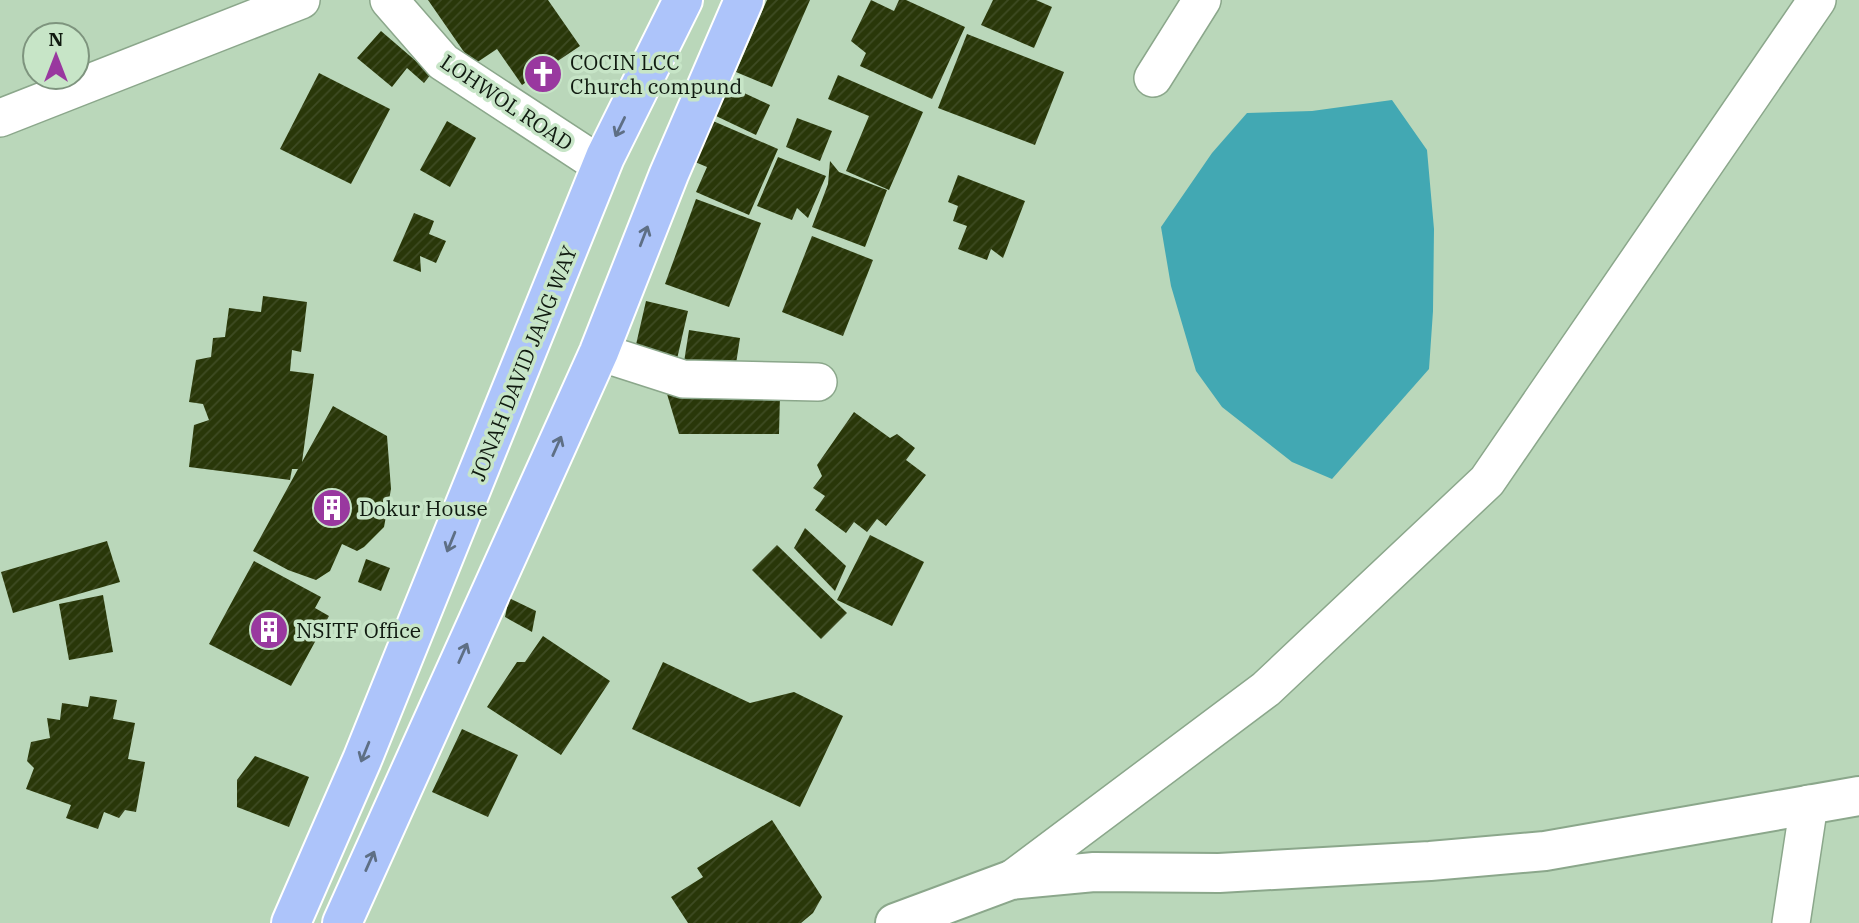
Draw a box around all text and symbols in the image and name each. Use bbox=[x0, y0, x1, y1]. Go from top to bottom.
north arrow bbox=[21, 21, 91, 91]
text: N bbox=[48, 27, 64, 51]
street label: LOHWOL ROAD bbox=[435, 47, 579, 157]
place label: COCIN LCC Church compund bbox=[570, 48, 743, 100]
church icon: COCIN LCC Church compund bbox=[522, 53, 564, 95]
one-way arrow bbox=[613, 116, 627, 137]
one-way arrow bbox=[639, 226, 652, 248]
street label: JONAH DAVID JANG WAY bbox=[463, 241, 583, 485]
one-way arrow bbox=[551, 436, 564, 457]
building icon: Dokur House bbox=[311, 487, 353, 529]
place label: Dokur House bbox=[359, 494, 488, 522]
one-way arrow bbox=[443, 530, 456, 552]
building icon: NSITF Office bbox=[248, 609, 290, 651]
place label: NSITF Office bbox=[296, 616, 421, 644]
one-way arrow bbox=[457, 643, 470, 665]
one-way arrow bbox=[358, 741, 371, 763]
one-way arrow bbox=[364, 851, 377, 872]

